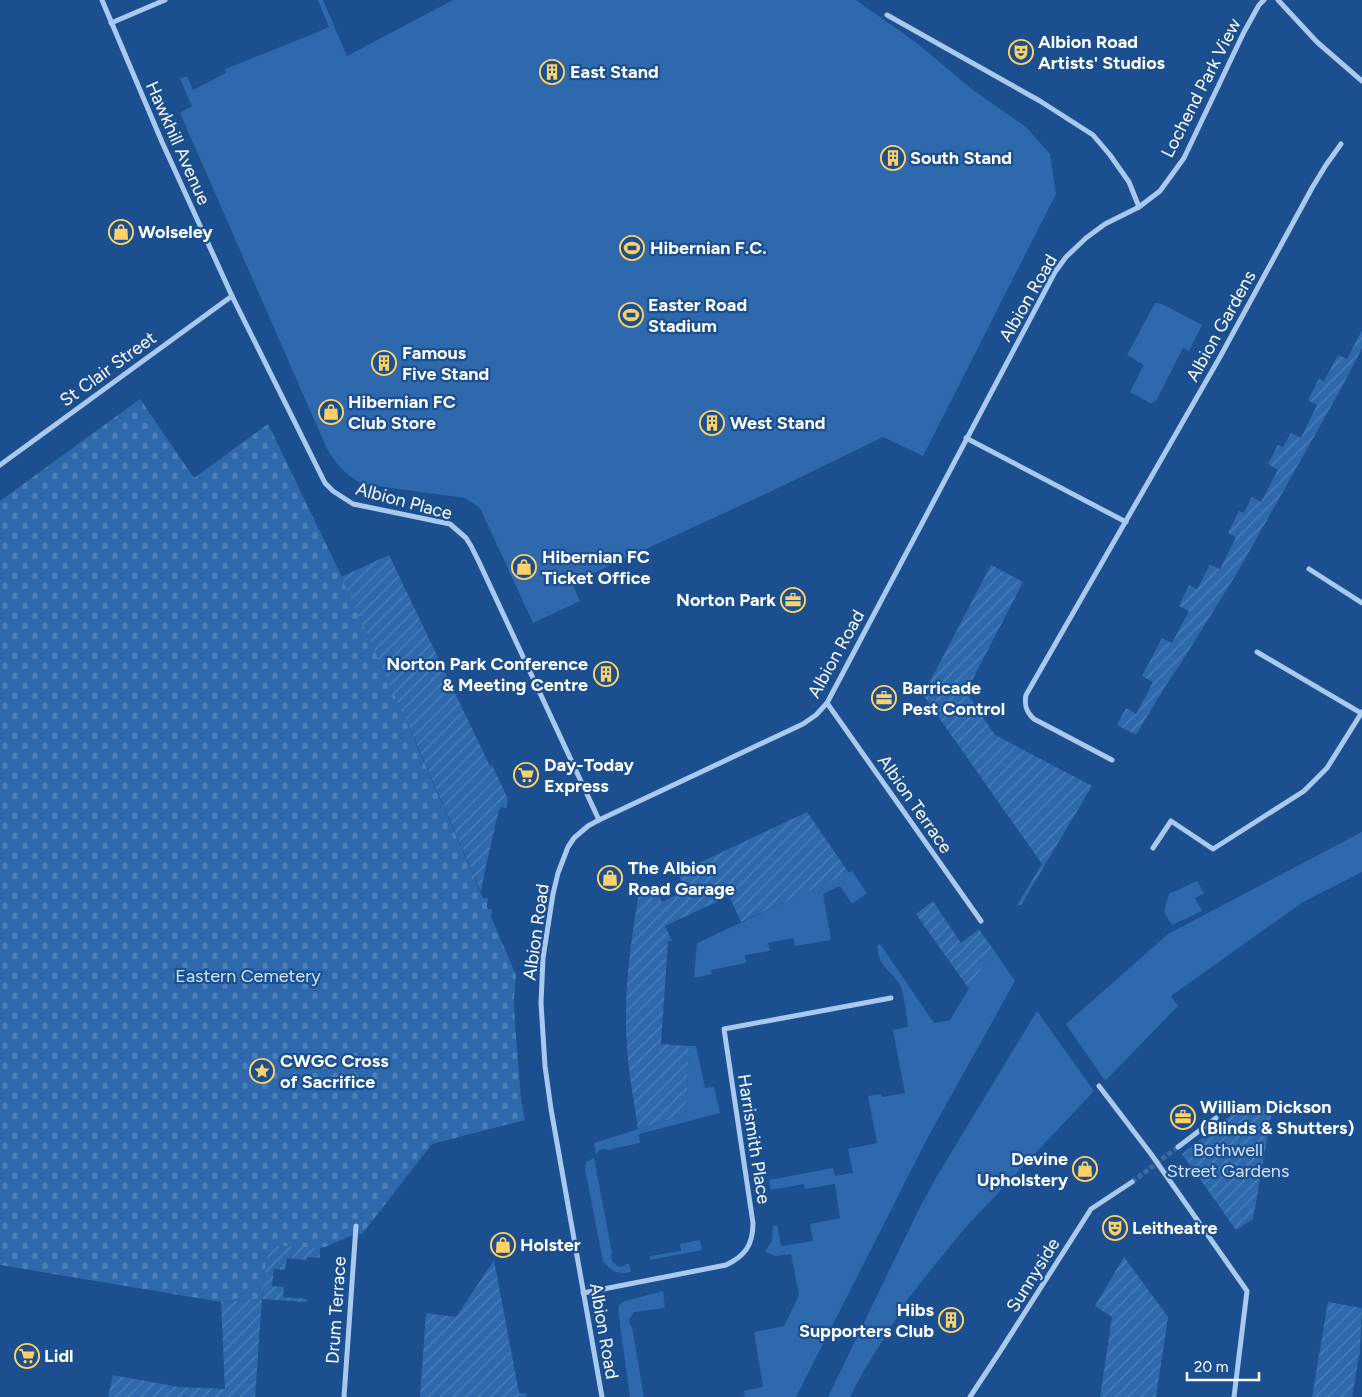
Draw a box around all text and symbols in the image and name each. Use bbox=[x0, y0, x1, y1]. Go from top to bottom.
street label: Lochend Park View bbox=[1156, 15, 1246, 161]
place label: Albion Road Artists' Studios bbox=[1038, 31, 1166, 74]
theatre icon: Albion Road Artists' Studios bbox=[1008, 39, 1034, 65]
building icon: East Stand bbox=[539, 59, 565, 85]
place label: East Stand bbox=[570, 61, 659, 83]
street label: Hawkhill Avenue bbox=[141, 78, 215, 208]
building icon: South Stand bbox=[880, 145, 906, 171]
place label: South Stand bbox=[910, 147, 1012, 169]
shop icon: Wolseley bbox=[108, 219, 134, 245]
place label: Wolseley bbox=[138, 221, 213, 243]
sports icon: Hibernian F.C. bbox=[619, 235, 645, 261]
place label: Hibernian F.C. bbox=[650, 237, 767, 259]
street label: Albion Road bbox=[994, 250, 1062, 346]
street label: Albion Gardens bbox=[1181, 267, 1261, 385]
place label: Easter Road Stadium bbox=[648, 294, 747, 337]
sports icon: Easter Road Stadium bbox=[618, 302, 644, 328]
street label: St Clair Street bbox=[56, 327, 161, 411]
place label: Famous Five Stand bbox=[402, 342, 489, 385]
building icon: Famous Five Stand bbox=[371, 350, 397, 376]
place label: Hibernian FC Club Store bbox=[348, 391, 456, 434]
shop icon: Hibernian FC Club Store bbox=[318, 399, 344, 425]
building icon: West Stand bbox=[699, 410, 725, 436]
place label: West Stand bbox=[730, 412, 825, 434]
street label: Albion Place bbox=[353, 478, 455, 524]
place label: Hibernian FC Ticket Office bbox=[542, 546, 651, 589]
shop icon: Hibernian FC Ticket Office bbox=[511, 554, 537, 580]
office icon: Norton Park bbox=[780, 587, 806, 613]
place label: Norton Park bbox=[676, 589, 776, 611]
street label: Albion Road bbox=[803, 606, 869, 702]
place label: Norton Park Conference & Meeting Centre bbox=[386, 653, 588, 696]
building icon: Norton Park Conference & Meeting Centre bbox=[593, 661, 619, 687]
place label: Barricade Pest Control bbox=[902, 677, 1005, 720]
office icon: Barricade Pest Control bbox=[871, 685, 897, 711]
street label: Albion Terrace bbox=[873, 750, 957, 858]
place label: Day-Today Express bbox=[544, 754, 634, 797]
supermarket icon: Day-Today Express bbox=[513, 762, 539, 788]
place label: The Albion Road Garage bbox=[628, 857, 735, 900]
shop icon: The Albion Road Garage bbox=[597, 865, 623, 891]
street label: Albion Road bbox=[518, 882, 554, 982]
park label: Eastern Cemetery bbox=[175, 965, 321, 987]
place label: CWGC Cross of Sacrifice bbox=[280, 1050, 389, 1093]
place icon: CWGC Cross of Sacrifice bbox=[249, 1058, 275, 1084]
street label: Harrismith Place bbox=[733, 1072, 775, 1206]
place label: William Dickson (Blinds & Shutters) bbox=[1200, 1096, 1354, 1139]
office icon: William Dickson (Blinds & Shutters) bbox=[1170, 1104, 1196, 1130]
park label: Bothwell Street Gardens bbox=[1167, 1139, 1289, 1182]
place label: Devine Upholstery bbox=[977, 1148, 1069, 1191]
shop icon: Devine Upholstery bbox=[1072, 1156, 1098, 1182]
theatre icon: Leitheatre bbox=[1102, 1215, 1128, 1241]
place label: Leitheatre bbox=[1132, 1217, 1217, 1239]
shop icon: Holster bbox=[490, 1232, 516, 1258]
place label: Holster bbox=[520, 1234, 581, 1256]
street label: Sunnyside bbox=[1002, 1234, 1065, 1316]
street label: Drum Terrace bbox=[321, 1255, 351, 1365]
street label: Albion Road bbox=[585, 1281, 623, 1381]
place label: Hibs Supporters Club bbox=[799, 1299, 935, 1342]
building icon: Hibs Supporters Club bbox=[938, 1307, 964, 1333]
supermarket icon: Lidl bbox=[14, 1343, 40, 1369]
place label: Lidl bbox=[44, 1345, 74, 1367]
scale bar bbox=[1187, 1350, 1260, 1382]
text: 20 m bbox=[1194, 1358, 1228, 1376]

